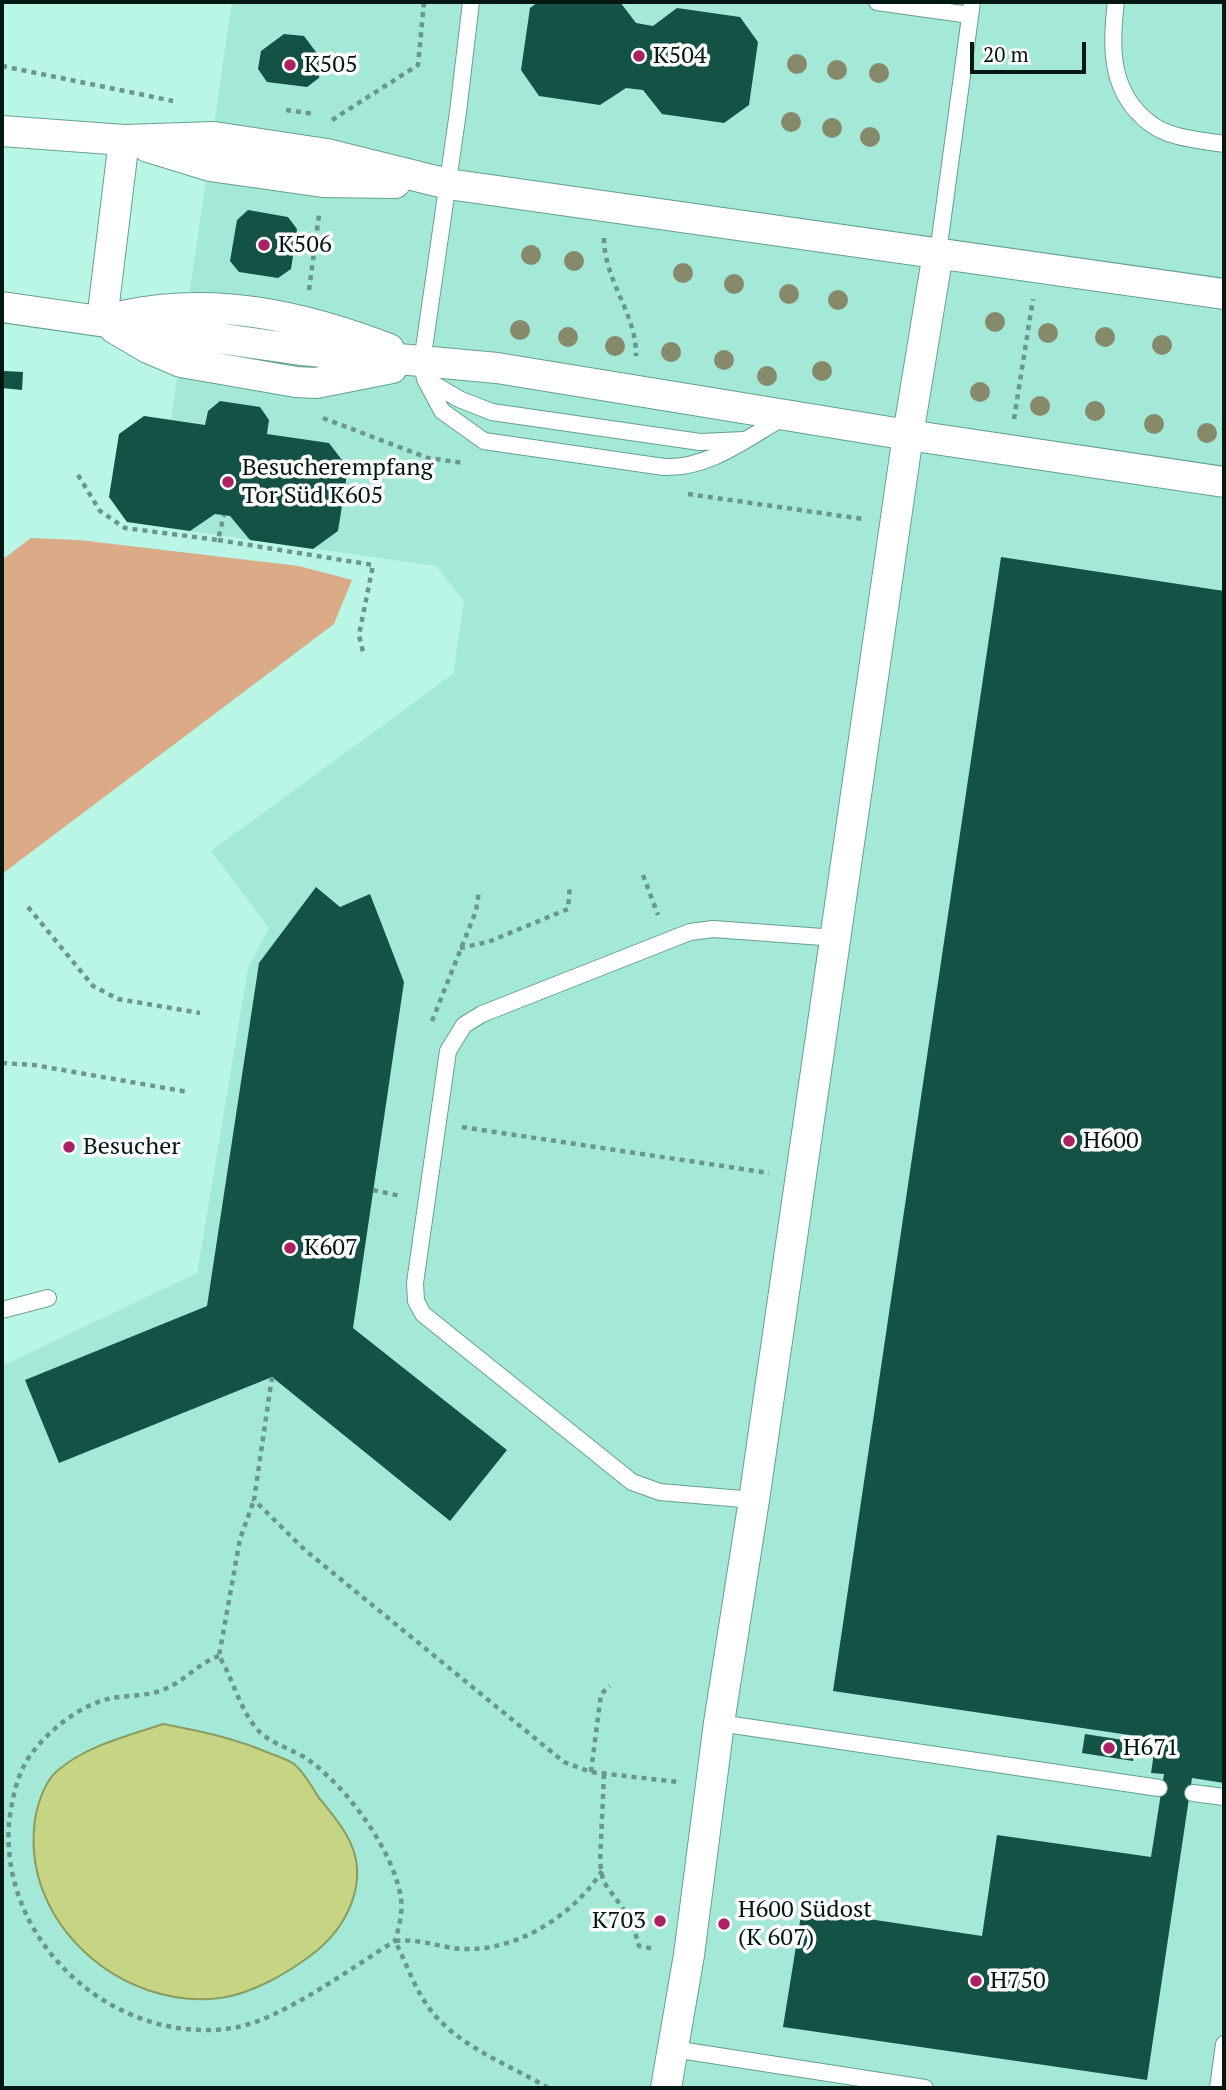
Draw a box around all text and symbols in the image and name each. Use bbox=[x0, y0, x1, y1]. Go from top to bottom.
scale bar bbox=[974, 28, 1090, 72]
text: 20 m bbox=[983, 40, 1029, 68]
place label: K504 bbox=[653, 42, 707, 70]
marker: K504 bbox=[631, 48, 647, 64]
place label: K505 bbox=[304, 51, 358, 79]
marker: K505 bbox=[282, 57, 298, 73]
place label: K506 bbox=[278, 231, 332, 259]
marker: K506 bbox=[256, 237, 272, 253]
place label: Besucherempfang Tor Süd K605 bbox=[242, 454, 433, 510]
marker: Besucherempfang Tor Süd K605 bbox=[220, 474, 236, 490]
place label: H600 bbox=[1083, 1127, 1139, 1155]
place label: Besucher bbox=[83, 1133, 181, 1161]
marker: H600 bbox=[1061, 1133, 1077, 1149]
marker: Besucher bbox=[61, 1139, 77, 1155]
place label: K607 bbox=[304, 1234, 358, 1262]
marker: K607 bbox=[282, 1240, 298, 1256]
place label: H671 bbox=[1123, 1734, 1179, 1762]
marker: H671 bbox=[1101, 1740, 1117, 1756]
place label: H600 Südost (K 607) bbox=[738, 1896, 872, 1952]
place label: K703 bbox=[592, 1907, 646, 1935]
marker: K703 bbox=[652, 1913, 668, 1929]
marker: H600 Südost (K 607) bbox=[716, 1916, 732, 1932]
place label: H750 bbox=[990, 1967, 1046, 1995]
marker: H750 bbox=[968, 1973, 984, 1989]

